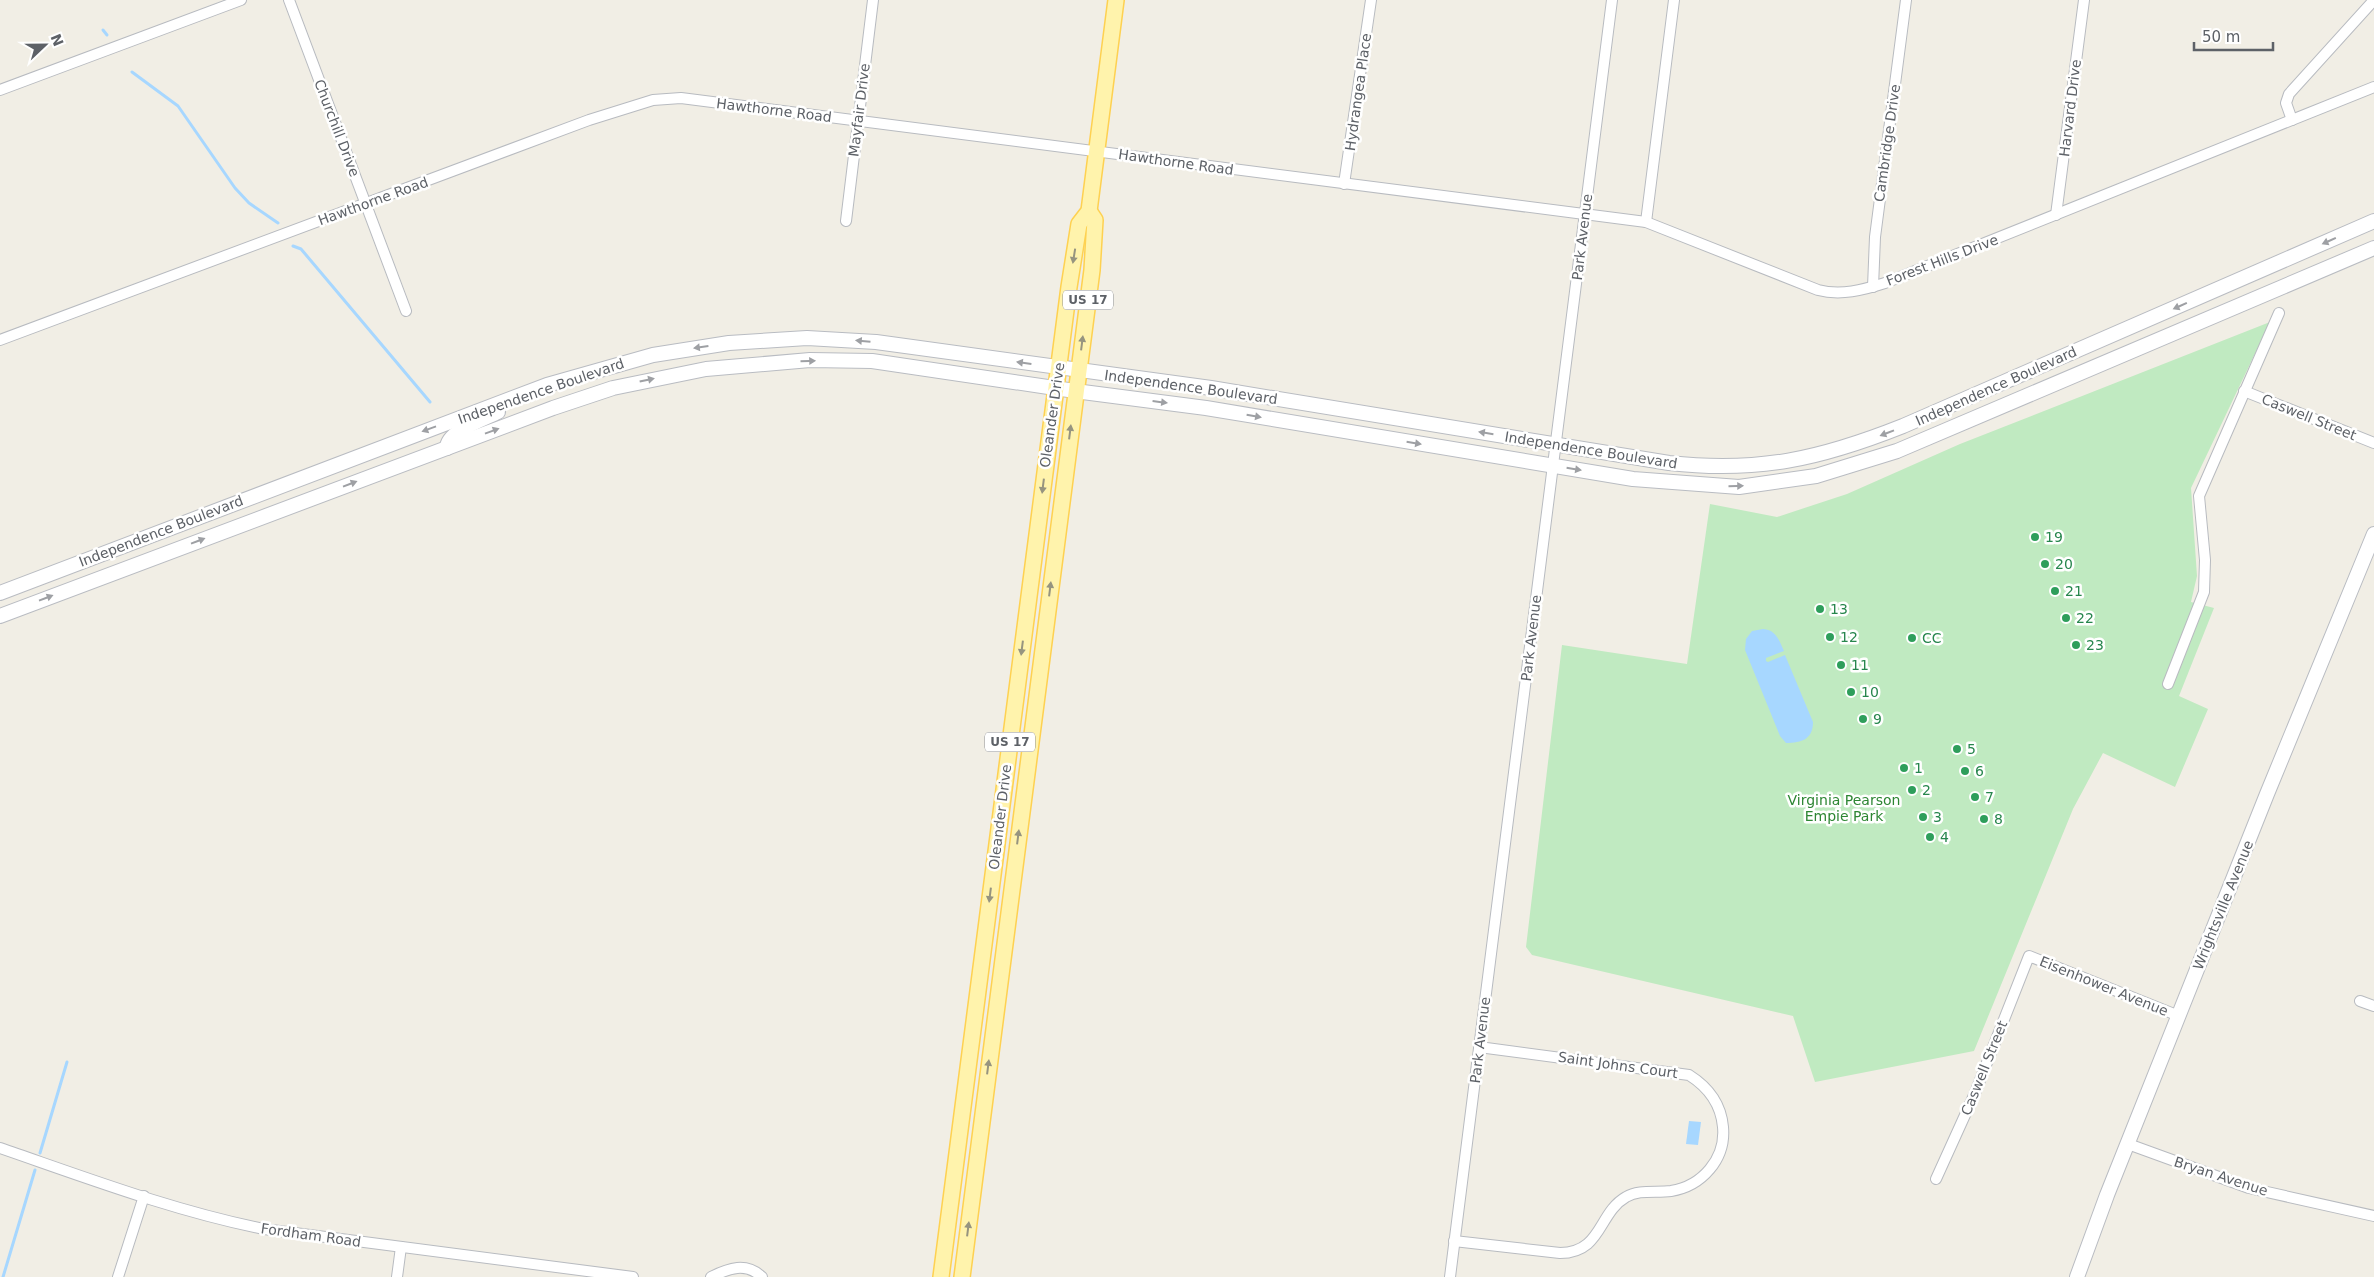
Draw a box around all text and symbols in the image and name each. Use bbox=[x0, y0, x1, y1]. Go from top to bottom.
north arrow bbox=[20, 20, 70, 70]
scale bar bbox=[2194, 20, 2273, 52]
text: 50 m bbox=[2202, 28, 2240, 46]
text: N bbox=[47, 32, 67, 49]
street label: Hydrangea Place bbox=[1342, 32, 1374, 152]
street label: Harvard Drive bbox=[2056, 58, 2084, 158]
street label: Mayfair Drive bbox=[845, 62, 873, 158]
street label: Churchill Drive bbox=[311, 77, 363, 179]
street label: Cambridge Drive bbox=[1871, 83, 1903, 203]
street label: Hawthorne Road bbox=[715, 95, 833, 125]
street label: Hawthorne Road bbox=[1117, 146, 1235, 178]
street label: Hawthorne Road bbox=[316, 174, 430, 228]
street label: Park Avenue bbox=[1569, 193, 1595, 281]
street label: Forest Hills Drive bbox=[1884, 231, 2000, 289]
one-way arrow bbox=[2322, 237, 2336, 245]
one-way arrow bbox=[1070, 248, 1078, 264]
road number: US 17 bbox=[1063, 290, 1113, 310]
one-way arrow bbox=[2173, 302, 2187, 310]
one-way arrow bbox=[1078, 335, 1086, 351]
one-way arrow bbox=[855, 336, 871, 344]
one-way arrow bbox=[693, 343, 709, 351]
street label: Independence Boulevard bbox=[1913, 343, 2079, 429]
street label: Independence Boulevard bbox=[456, 355, 626, 427]
one-way arrow bbox=[800, 356, 816, 364]
one-way arrow bbox=[1016, 359, 1032, 367]
street label: Oleander Drive bbox=[1037, 361, 1067, 469]
street label: Independence Boulevard bbox=[1103, 367, 1279, 407]
one-way arrow bbox=[639, 376, 654, 384]
street label: Caswell Street bbox=[2259, 391, 2359, 443]
one-way arrow bbox=[1152, 398, 1168, 406]
one-way arrow bbox=[1246, 412, 1262, 420]
one-way arrow bbox=[1066, 424, 1074, 440]
one-way arrow bbox=[422, 426, 437, 434]
one-way arrow bbox=[485, 426, 499, 434]
one-way arrow bbox=[1478, 428, 1494, 436]
street label: Independence Boulevard bbox=[1503, 428, 1679, 472]
one-way arrow bbox=[1879, 429, 1894, 437]
one-way arrow bbox=[1406, 439, 1422, 447]
one-way arrow bbox=[1567, 466, 1583, 474]
one-way arrow bbox=[1039, 479, 1047, 495]
one-way arrow bbox=[343, 480, 358, 488]
one-way arrow bbox=[1728, 482, 1744, 490]
street label: Independence Boulevard bbox=[77, 492, 245, 570]
place label: 19 bbox=[2045, 529, 2063, 545]
marker: 19 bbox=[2029, 531, 2041, 543]
one-way arrow bbox=[191, 537, 206, 545]
place label: 20 bbox=[2055, 556, 2073, 572]
marker: 20 bbox=[2039, 558, 2051, 570]
one-way arrow bbox=[1046, 581, 1054, 597]
place label: 21 bbox=[2065, 583, 2083, 599]
marker: 21 bbox=[2049, 585, 2061, 597]
one-way arrow bbox=[38, 594, 53, 602]
street label: Park Avenue bbox=[1518, 594, 1544, 682]
place label: 13 bbox=[1830, 601, 1848, 617]
marker: 13 bbox=[1814, 603, 1826, 615]
place label: 22 bbox=[2076, 610, 2094, 626]
marker: 22 bbox=[2060, 612, 2072, 624]
place label: 12 bbox=[1840, 629, 1858, 645]
place label: CC bbox=[1922, 630, 1942, 646]
marker: 12 bbox=[1824, 631, 1836, 643]
marker: CC bbox=[1906, 632, 1918, 644]
place label: 23 bbox=[2086, 637, 2104, 653]
marker: 23 bbox=[2070, 639, 2082, 651]
one-way arrow bbox=[1018, 640, 1026, 656]
place label: 11 bbox=[1851, 657, 1869, 673]
marker: 11 bbox=[1835, 659, 1847, 671]
place label: 10 bbox=[1861, 684, 1879, 700]
marker: 10 bbox=[1845, 686, 1857, 698]
place label: 9 bbox=[1873, 711, 1882, 727]
marker: 9 bbox=[1857, 713, 1869, 725]
road number: US 17 bbox=[985, 732, 1035, 752]
place label: 5 bbox=[1967, 741, 1976, 757]
marker: 5 bbox=[1951, 743, 1963, 755]
place label: 1 bbox=[1914, 760, 1923, 776]
marker: 1 bbox=[1898, 762, 1910, 774]
street label: Oleander Drive bbox=[986, 763, 1014, 871]
place label: 6 bbox=[1975, 763, 1984, 779]
marker: 6 bbox=[1959, 765, 1971, 777]
place label: 2 bbox=[1922, 782, 1931, 798]
marker: 2 bbox=[1906, 784, 1918, 796]
place label: 7 bbox=[1985, 789, 1994, 805]
marker: 7 bbox=[1969, 791, 1981, 803]
park label: Virginia Pearson Empie Park bbox=[1788, 792, 1900, 824]
place label: 3 bbox=[1933, 809, 1942, 825]
marker: 3 bbox=[1917, 811, 1929, 823]
place label: 8 bbox=[1994, 811, 2003, 827]
marker: 8 bbox=[1978, 813, 1990, 825]
one-way arrow bbox=[1014, 829, 1022, 845]
place label: 4 bbox=[1940, 829, 1949, 845]
marker: 4 bbox=[1924, 831, 1936, 843]
street label: Wrightsville Avenue bbox=[2190, 838, 2256, 972]
one-way arrow bbox=[986, 888, 994, 904]
street label: Eisenhower Avenue bbox=[2037, 953, 2171, 1019]
street label: Park Avenue bbox=[1467, 996, 1493, 1084]
street label: Caswell Street bbox=[1958, 1018, 2010, 1118]
street label: Saint Johns Court bbox=[1557, 1049, 1679, 1081]
one-way arrow bbox=[985, 1059, 993, 1075]
street label: Bryan Avenue bbox=[2172, 1153, 2270, 1199]
street label: Fordham Road bbox=[260, 1220, 362, 1250]
one-way arrow bbox=[964, 1220, 972, 1236]

